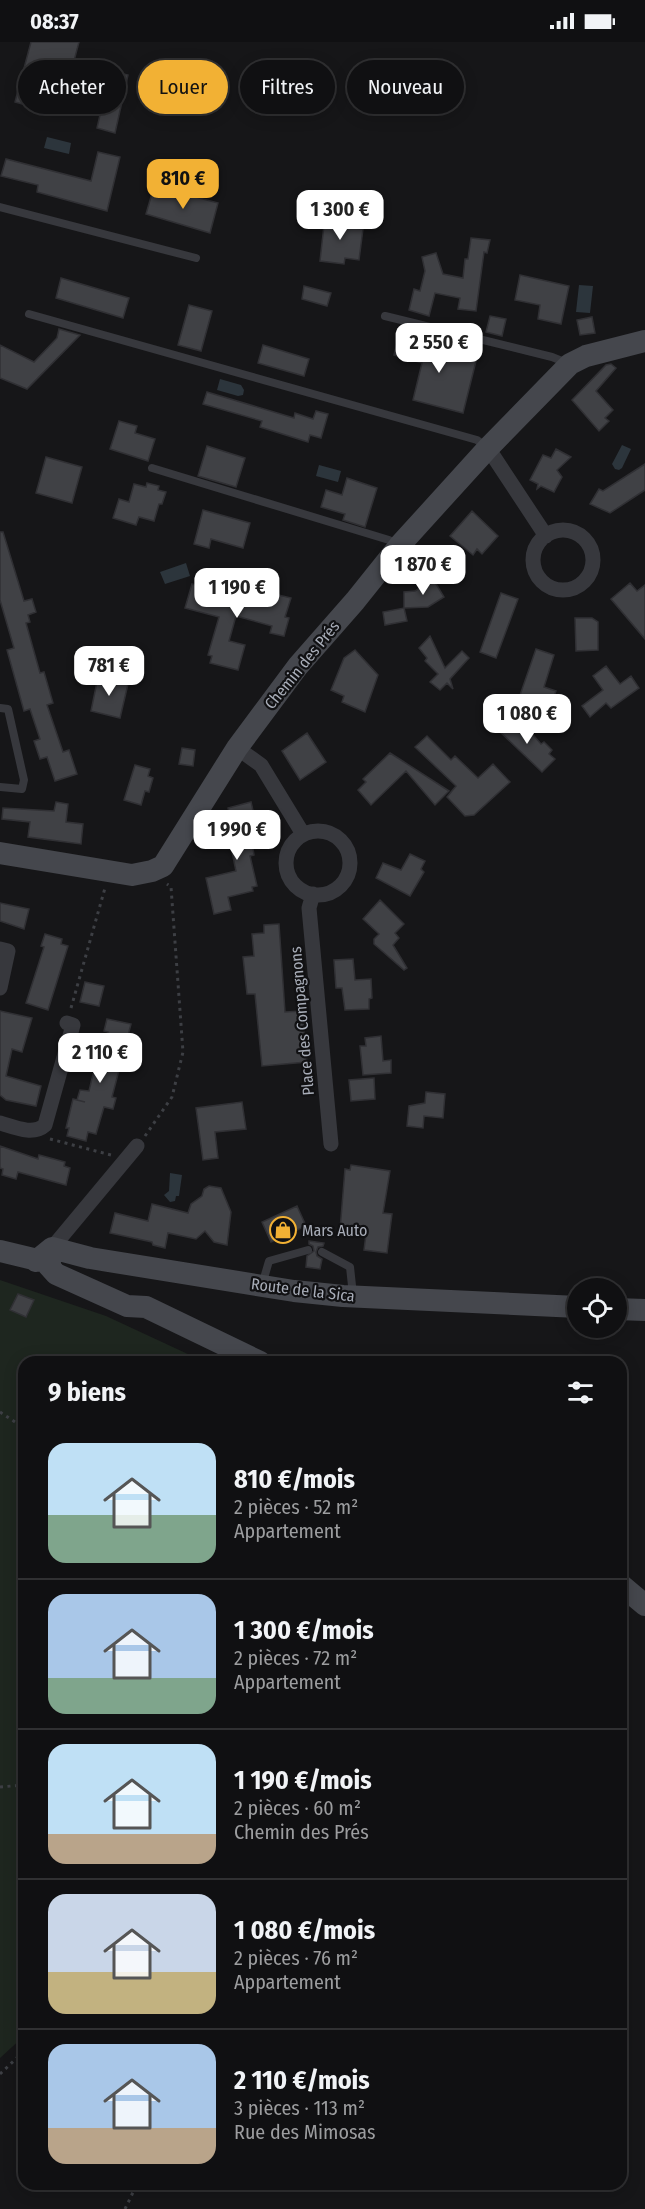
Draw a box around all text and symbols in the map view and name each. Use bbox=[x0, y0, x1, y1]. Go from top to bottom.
text: 08:37 bbox=[30, 8, 79, 35]
chip: Acheter bbox=[18, 60, 126, 114]
chip: Louer bbox=[138, 60, 228, 114]
chip: Filtres bbox=[240, 60, 335, 114]
chip: Nouveau bbox=[347, 60, 464, 114]
pin: 810 € bbox=[141, 159, 225, 210]
text: 810 € bbox=[161, 166, 205, 190]
pin: 1 300 € bbox=[285, 190, 395, 241]
text: 1 300 € bbox=[311, 197, 369, 221]
pin: 2 550 € bbox=[384, 323, 494, 374]
text: 2 550 € bbox=[410, 330, 468, 354]
pin: 1 870 € bbox=[368, 545, 478, 596]
text: 1 870 € bbox=[394, 552, 452, 576]
pin: 1 190 € bbox=[182, 568, 292, 619]
text: 1 190 € bbox=[208, 575, 266, 599]
street label: Chemin des Prés bbox=[261, 617, 343, 713]
pin: 781 € bbox=[67, 646, 151, 697]
text: 781 € bbox=[88, 653, 130, 677]
pin: 1 080 € bbox=[472, 694, 582, 745]
text: 1 080 € bbox=[497, 701, 557, 725]
pin: 1 990 € bbox=[182, 810, 292, 861]
text: 1 990 € bbox=[207, 817, 267, 841]
street label: Place des Compagnons bbox=[286, 945, 318, 1096]
pin: 2 110 € bbox=[45, 1033, 155, 1084]
text: 2 110 € bbox=[72, 1040, 128, 1064]
shop icon: Mars Auto bbox=[268, 1215, 298, 1245]
place label: Mars Auto bbox=[302, 1221, 367, 1240]
street label: Route de la Sica bbox=[250, 1274, 356, 1306]
map controls bbox=[567, 1278, 627, 1338]
button: locate bbox=[567, 1278, 627, 1338]
icon: filters bbox=[564, 1376, 597, 1409]
text: 9 biens bbox=[48, 1377, 126, 1408]
text: 810 €/mois bbox=[234, 1464, 355, 1495]
icon: home bbox=[96, 1467, 168, 1539]
text: 2 pièces · 52 m² bbox=[234, 1495, 358, 1519]
text: Appartement bbox=[234, 1519, 341, 1543]
text: 1 300 €/mois bbox=[234, 1615, 374, 1646]
icon: home bbox=[96, 1618, 168, 1690]
text: 2 pièces · 72 m² bbox=[234, 1646, 357, 1670]
text: Appartement bbox=[234, 1670, 341, 1694]
text: 1 190 €/mois bbox=[234, 1765, 372, 1796]
icon: home bbox=[96, 1768, 168, 1840]
text: 2 pièces · 60 m² bbox=[234, 1796, 361, 1820]
text: Chemin des Prés bbox=[234, 1820, 369, 1844]
text: 1 080 €/mois bbox=[234, 1915, 375, 1946]
icon: home bbox=[96, 1918, 168, 1990]
text: 2 pièces · 76 m² bbox=[234, 1946, 358, 1970]
text: Appartement bbox=[234, 1970, 341, 1994]
text: 2 110 €/mois bbox=[234, 2065, 370, 2096]
icon: home bbox=[96, 2068, 168, 2140]
text: 3 pièces · 113 m² bbox=[234, 2096, 365, 2120]
text: Rue des Mimosas bbox=[234, 2120, 376, 2144]

